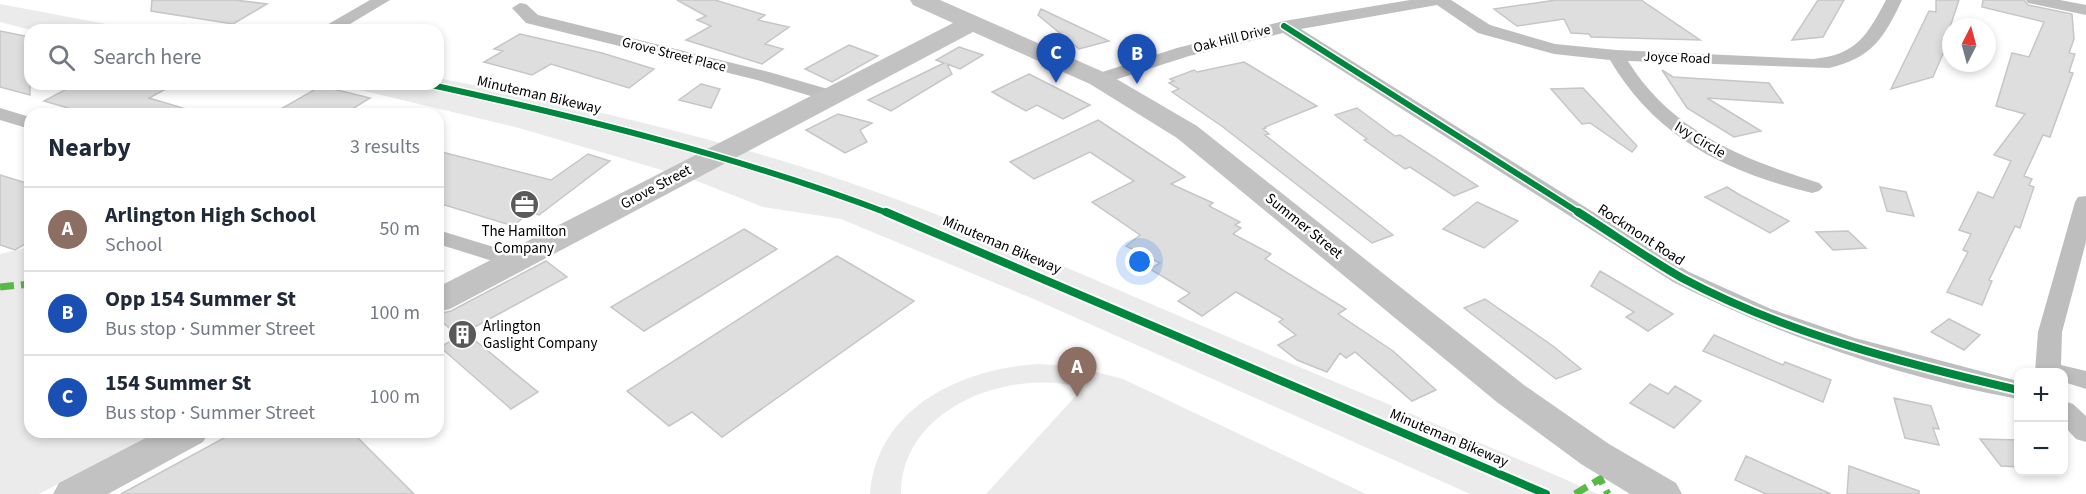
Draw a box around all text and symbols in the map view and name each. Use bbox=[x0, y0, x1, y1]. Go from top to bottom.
north arrow bbox=[1942, 18, 1996, 72]
street label: Oak Hill Drive bbox=[1191, 20, 1273, 58]
search box bbox=[24, 24, 444, 90]
street label: Grove Street Place bbox=[620, 32, 728, 78]
pin: C bbox=[1036, 34, 1076, 83]
pin: B bbox=[1118, 34, 1156, 84]
icon: search bbox=[45, 41, 78, 74]
text: Search here bbox=[93, 41, 201, 73]
street label: Joyce Road bbox=[1643, 47, 1711, 69]
street label: Minuteman Bikeway bbox=[475, 71, 603, 119]
street label: Ivy Circle bbox=[1670, 116, 1730, 164]
text: Nearby bbox=[48, 129, 131, 166]
text: 3 results bbox=[350, 133, 420, 161]
street label: Grove Street bbox=[617, 160, 695, 214]
office icon: The Hamilton Company bbox=[508, 188, 540, 220]
street label: Summer Street bbox=[1261, 188, 1347, 264]
text: Arlington High School bbox=[105, 199, 316, 231]
street label: Rockmont Road bbox=[1593, 199, 1689, 271]
street label: Minuteman Bikeway bbox=[940, 211, 1064, 279]
text: A bbox=[62, 215, 73, 243]
text: 50 m bbox=[380, 215, 420, 243]
place label: The Hamilton Company bbox=[481, 221, 567, 259]
text: School bbox=[105, 231, 162, 259]
your location bbox=[1125, 247, 1154, 276]
text: Opp 154 Summer St bbox=[105, 283, 296, 315]
text: B bbox=[61, 299, 74, 327]
text: 100 m bbox=[370, 299, 420, 327]
text: Bus stop · Summer Street bbox=[105, 315, 315, 343]
place label: Arlington Gaslight Company bbox=[483, 316, 597, 354]
building icon: Arlington Gaslight Company bbox=[446, 319, 478, 351]
pin: A bbox=[1058, 348, 1096, 397]
text: 154 Summer St bbox=[105, 367, 251, 399]
map controls bbox=[2014, 368, 2068, 476]
button: + bbox=[2014, 368, 2068, 422]
text: C bbox=[62, 383, 73, 411]
text: 100 m bbox=[370, 383, 420, 411]
text: Bus stop · Summer Street bbox=[105, 399, 315, 427]
street label: Minuteman Bikeway bbox=[1387, 404, 1511, 472]
button: − bbox=[2014, 422, 2068, 476]

